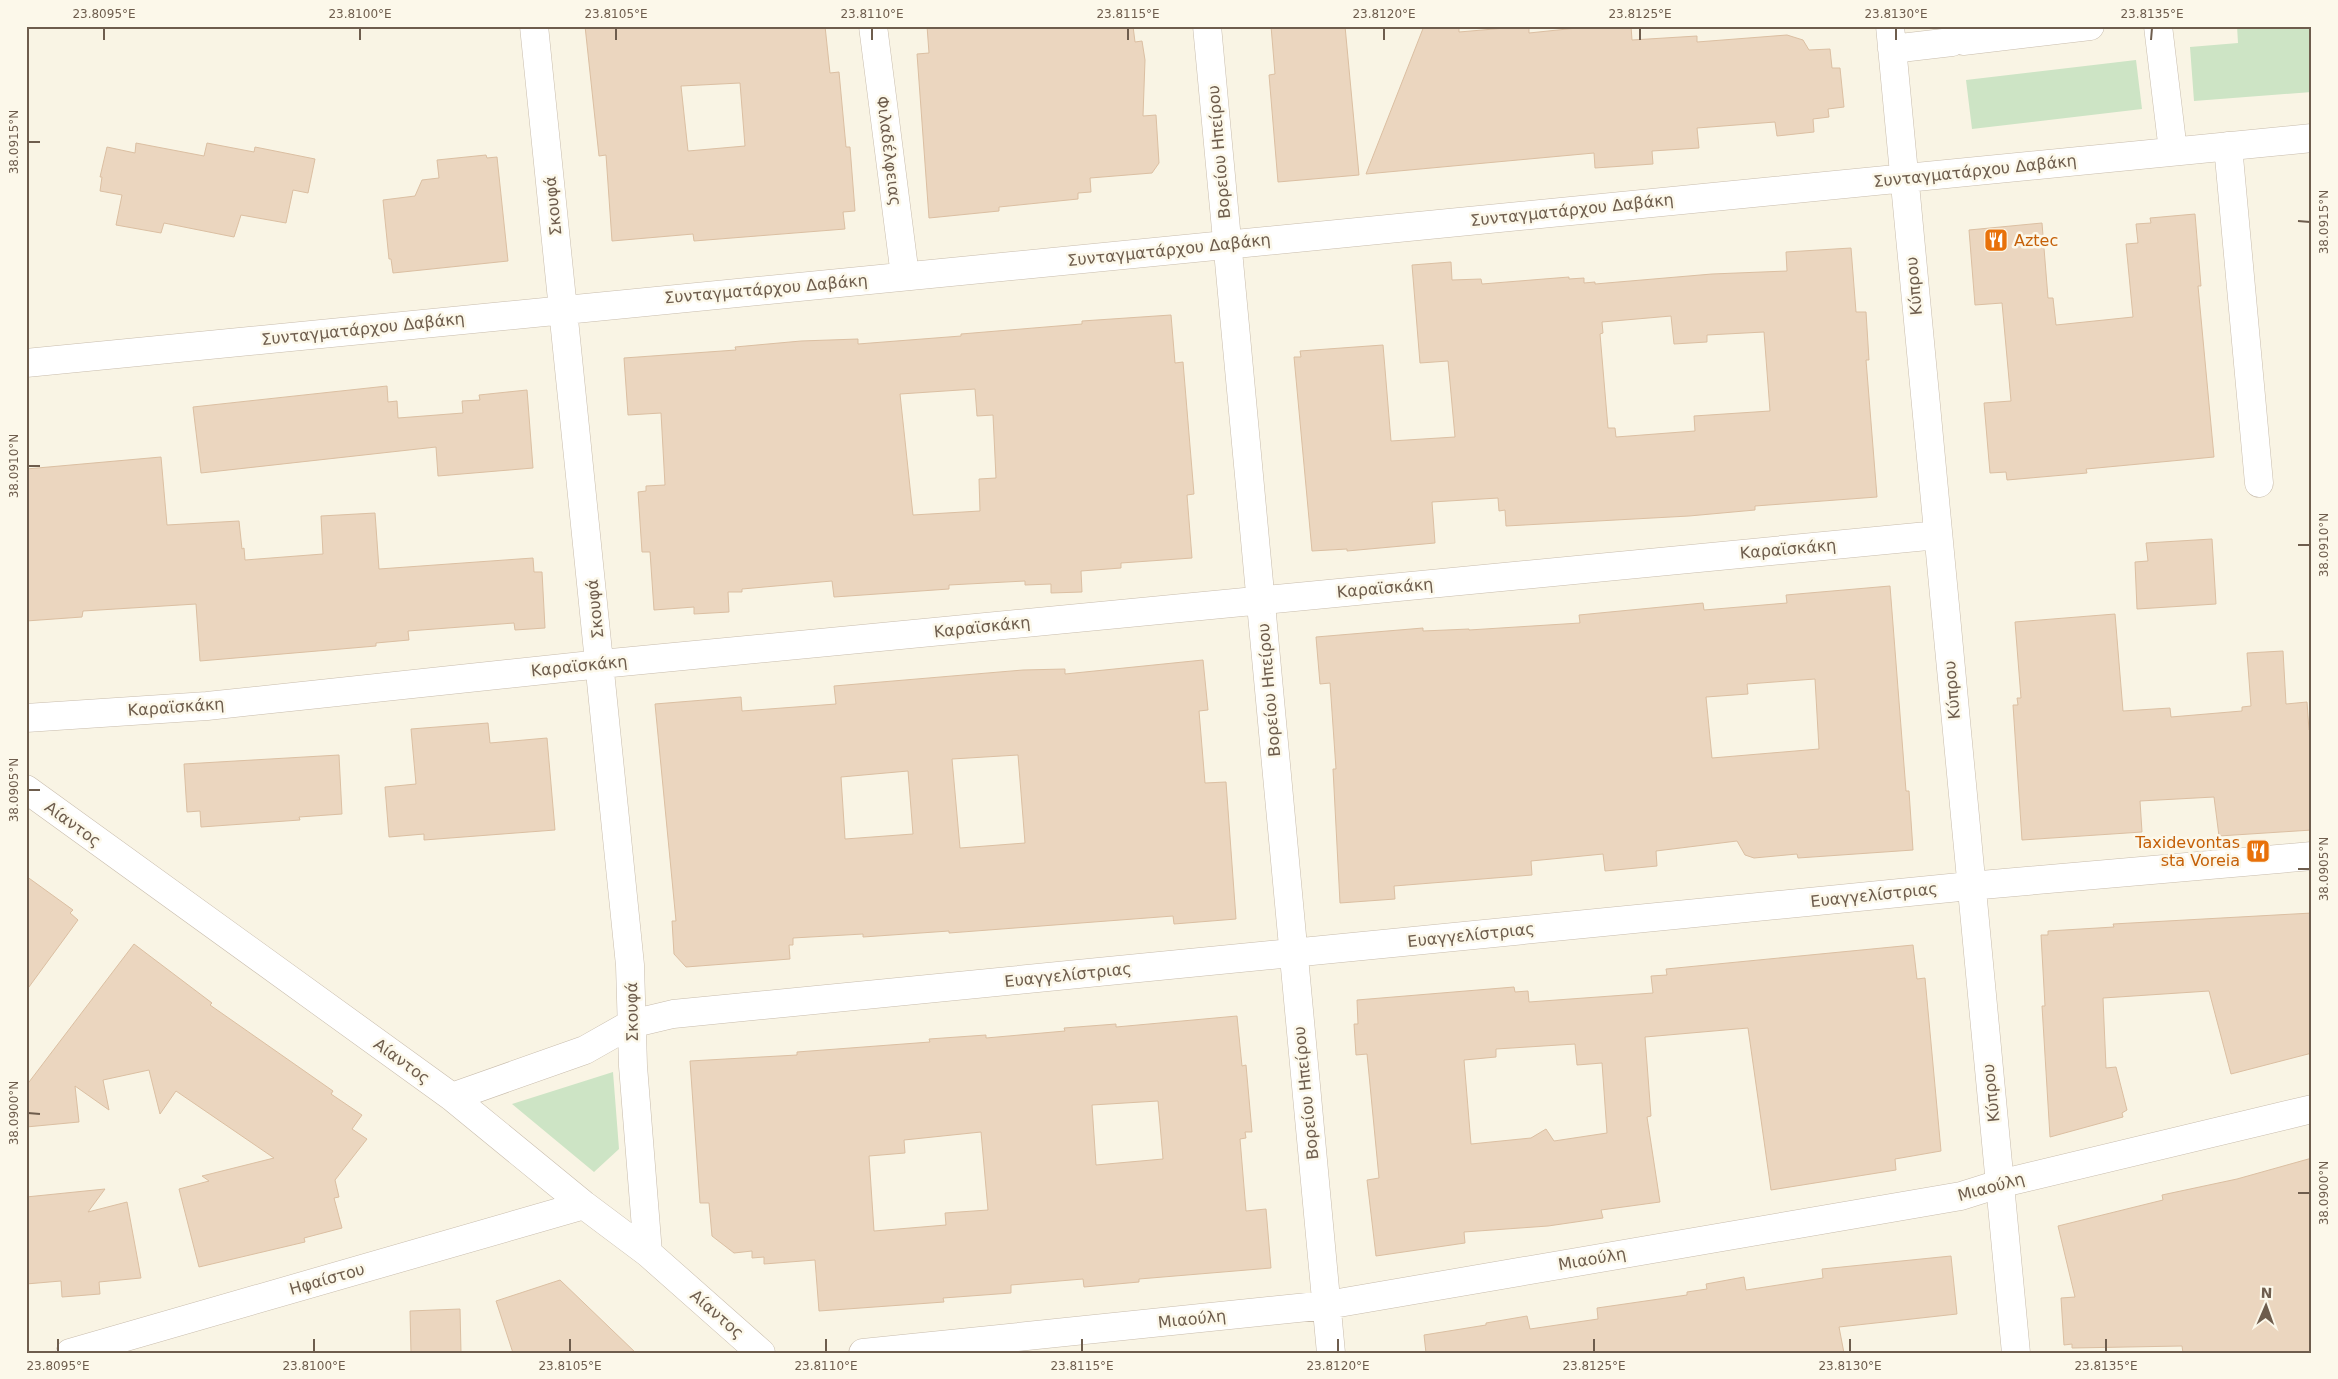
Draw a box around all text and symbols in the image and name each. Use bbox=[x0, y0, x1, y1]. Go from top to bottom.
text: 23.8095°E bbox=[72, 7, 136, 21]
text: 23.8100°E bbox=[328, 7, 392, 21]
text: 23.8105°E bbox=[584, 7, 648, 21]
text: 23.8110°E bbox=[840, 7, 904, 21]
text: 23.8115°E bbox=[1096, 7, 1160, 21]
text: 23.8120°E bbox=[1352, 7, 1416, 21]
text: 23.8125°E bbox=[1608, 7, 1672, 21]
text: 23.8130°E bbox=[1864, 7, 1928, 21]
text: 23.8135°E bbox=[2120, 7, 2184, 21]
street label: Βορείου Ηπείρου bbox=[1204, 84, 1234, 220]
street label: Φιλαδέλφειας bbox=[873, 95, 905, 207]
text: 38.0915°N bbox=[7, 110, 21, 174]
street label: Συνταγματάρχου Δαβάκη bbox=[1872, 151, 2078, 191]
street label: Σκουφά bbox=[540, 175, 566, 237]
street label: Συνταγματάρχου Δαβάκη bbox=[1469, 190, 1675, 230]
text: 38.0915°N bbox=[2317, 190, 2331, 254]
restaurant icon: Aztec bbox=[1983, 227, 2009, 253]
street label: Συνταγματάρχου Δαβάκη bbox=[1066, 230, 1272, 270]
place label: Aztec bbox=[2014, 231, 2058, 250]
street label: Κύπρου bbox=[1902, 256, 1926, 316]
street label: Συνταγματάρχου Δαβάκη bbox=[663, 271, 869, 307]
street label: Συνταγματάρχου Δαβάκη bbox=[260, 309, 466, 349]
text: 38.0910°N bbox=[7, 434, 21, 498]
text: 38.0910°N bbox=[2317, 513, 2331, 577]
street label: Καραϊσκάκη bbox=[1739, 535, 1837, 563]
street label: Καραϊσκάκη bbox=[1336, 574, 1434, 602]
street label: Σκουφά bbox=[582, 578, 608, 640]
street label: Καραϊσκάκη bbox=[933, 612, 1031, 642]
street label: Βορείου Ηπείρου bbox=[1254, 622, 1284, 758]
street label: Καραϊσκάκη bbox=[530, 651, 628, 681]
street label: Κύπρου bbox=[1940, 660, 1964, 720]
street label: Καραϊσκάκη bbox=[127, 694, 225, 720]
text: 38.0905°N bbox=[7, 758, 21, 822]
street label: Αίαντος bbox=[41, 797, 105, 851]
place label: Taxidevontas sta Voreia bbox=[2134, 833, 2240, 870]
text: 38.0905°N bbox=[2317, 837, 2331, 901]
restaurant icon: Taxidevontas sta Voreia bbox=[2245, 838, 2271, 864]
street label: Ευαγγελίστριας bbox=[1810, 879, 1938, 911]
street label: Ευαγγελίστριας bbox=[1407, 919, 1535, 951]
street label: Ευαγγελίστριας bbox=[1004, 959, 1132, 991]
street label: Σκουφά bbox=[622, 982, 642, 1042]
street label: Βορείου Ηπείρου bbox=[1290, 1025, 1322, 1161]
street label: Αίαντος bbox=[370, 1034, 434, 1088]
street label: Κύπρου bbox=[1978, 1063, 2004, 1123]
text: 38.0900°N bbox=[7, 1081, 21, 1145]
text: 38.0900°N bbox=[2317, 1161, 2331, 1225]
street label: Μιαούλη bbox=[1955, 1169, 2027, 1205]
street label: Μιαούλη bbox=[1557, 1244, 1627, 1274]
street label: Ηφαίστου bbox=[287, 1259, 367, 1299]
north arrow bbox=[2240, 1282, 2290, 1332]
text: N bbox=[2260, 1285, 2273, 1301]
street label: Αίαντος bbox=[686, 1286, 748, 1342]
street label: Μιαούλη bbox=[1157, 1306, 1227, 1332]
text: 23.8095°E bbox=[26, 1359, 90, 1373]
text: 23.8100°E bbox=[282, 1359, 346, 1373]
text: 23.8105°E bbox=[538, 1359, 602, 1373]
text: 23.8110°E bbox=[794, 1359, 858, 1373]
text: 23.8115°E bbox=[1050, 1359, 1114, 1373]
text: 23.8120°E bbox=[1306, 1359, 1370, 1373]
text: 23.8125°E bbox=[1562, 1359, 1626, 1373]
text: 23.8130°E bbox=[1818, 1359, 1882, 1373]
text: 23.8135°E bbox=[2074, 1359, 2138, 1373]

